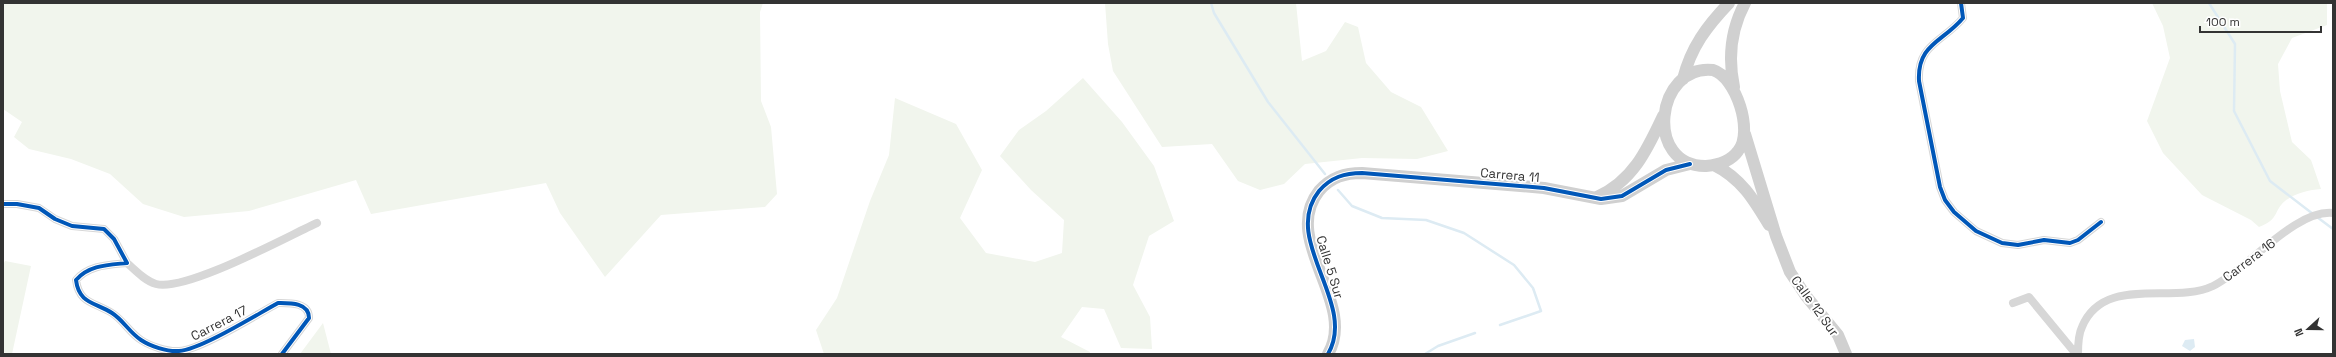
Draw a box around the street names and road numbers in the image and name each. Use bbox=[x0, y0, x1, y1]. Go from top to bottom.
street label: Carrera 11 bbox=[1480, 164, 1540, 186]
street label: Calle 5 Sur bbox=[1312, 233, 1348, 301]
street label: Carrera 16 bbox=[2219, 235, 2279, 285]
street label: Calle 12 Sur bbox=[1787, 272, 1843, 340]
street label: Carrera 17 bbox=[188, 301, 250, 345]

